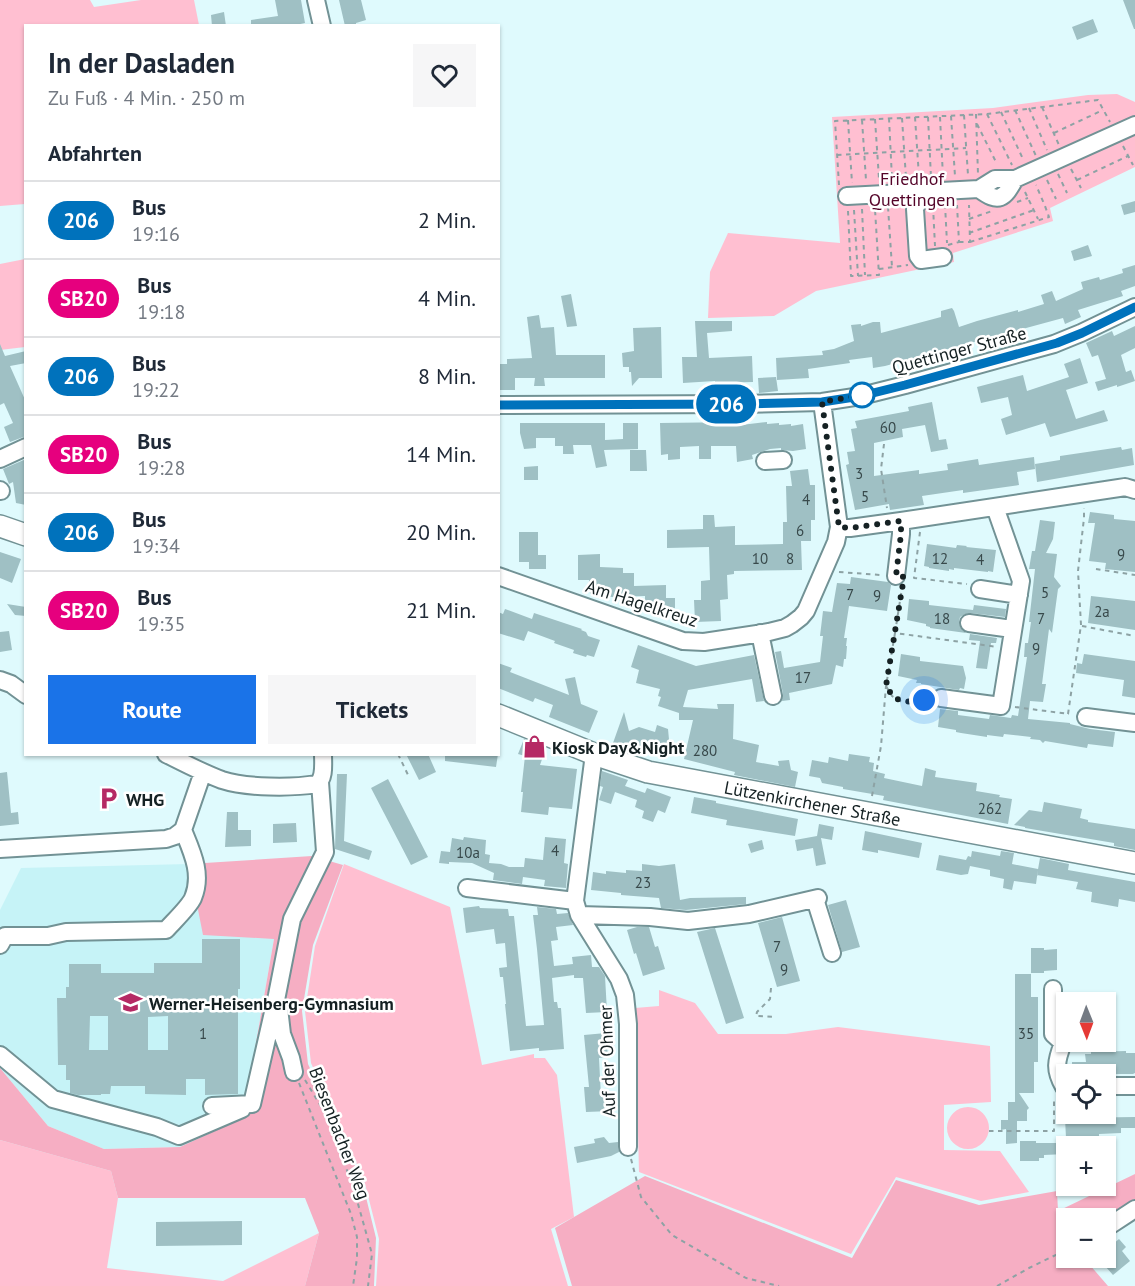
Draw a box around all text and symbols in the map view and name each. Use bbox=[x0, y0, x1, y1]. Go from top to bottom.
text: In der Dasladen bbox=[48, 44, 235, 81]
button: heart bbox=[413, 44, 476, 107]
text: Zu Fuß · 4 Min. · 250 m bbox=[48, 85, 245, 111]
text: Abfahrten bbox=[48, 139, 142, 167]
park label: Friedhof Quettingen bbox=[869, 167, 955, 211]
text: Bus bbox=[132, 193, 166, 221]
text: 2 Min. bbox=[418, 206, 476, 234]
text: 206 bbox=[63, 207, 99, 234]
text: 19:16 bbox=[132, 221, 180, 247]
text: Bus bbox=[137, 271, 171, 299]
text: 4 Min. bbox=[418, 284, 476, 312]
text: SB20 bbox=[60, 285, 107, 312]
text: 19:18 bbox=[137, 299, 185, 325]
street label: Quettinger Straße bbox=[889, 321, 1029, 379]
text: Bus bbox=[132, 349, 166, 377]
text: 8 Min. bbox=[418, 362, 476, 390]
text: 206 bbox=[63, 363, 99, 390]
text: 19:22 bbox=[132, 377, 180, 403]
unlabelled marker bbox=[849, 382, 875, 408]
line badge: 206 bbox=[692, 384, 760, 424]
text: 206 bbox=[708, 391, 744, 418]
house number: 60 bbox=[880, 418, 896, 437]
text: Bus bbox=[137, 427, 171, 455]
text: 14 Min. bbox=[406, 440, 476, 468]
text: SB20 bbox=[60, 441, 107, 468]
text: 19:28 bbox=[137, 455, 185, 481]
house number: 3 bbox=[855, 464, 863, 483]
house number: 5 bbox=[861, 487, 869, 506]
house number: 4 bbox=[802, 490, 810, 509]
text: Bus bbox=[132, 505, 166, 533]
text: 20 Min. bbox=[406, 518, 476, 546]
text: 206 bbox=[63, 519, 99, 546]
house number: 6 bbox=[796, 521, 804, 540]
text: 19:34 bbox=[132, 533, 180, 559]
house number: 9 bbox=[1117, 545, 1125, 564]
house number: 10 bbox=[752, 549, 768, 568]
house number: 8 bbox=[786, 549, 794, 568]
house number: 12 bbox=[932, 549, 948, 568]
house number: 4 bbox=[976, 550, 984, 569]
street label: Am Hagelkreuz bbox=[583, 574, 701, 632]
text: Bus bbox=[137, 583, 171, 611]
house number: 5 bbox=[1041, 583, 1049, 602]
house number: 7 bbox=[846, 585, 854, 604]
house number: 9 bbox=[873, 586, 881, 605]
text: 21 Min. bbox=[406, 596, 476, 624]
text: SB20 bbox=[60, 597, 107, 624]
house number: 2a bbox=[1094, 602, 1110, 621]
house number: 18 bbox=[934, 609, 950, 628]
house number: 7 bbox=[1037, 609, 1045, 628]
text: 19:35 bbox=[137, 611, 185, 637]
house number: 9 bbox=[1032, 639, 1040, 658]
house number: 17 bbox=[795, 668, 811, 687]
button: Route bbox=[48, 675, 256, 744]
button: Tickets bbox=[268, 675, 476, 744]
your location bbox=[909, 685, 939, 715]
shop icon: Kiosk Day&Night bbox=[521, 734, 547, 760]
place label: Kiosk Day&Night bbox=[552, 736, 685, 759]
house number: 280 bbox=[693, 741, 717, 760]
street label: Lützenkirchener Straße bbox=[722, 775, 903, 831]
parking icon: WHG bbox=[95, 786, 121, 812]
place label: WHG bbox=[126, 788, 164, 811]
house number: 262 bbox=[978, 799, 1002, 818]
house number: 4 bbox=[551, 841, 559, 860]
house number: 10a bbox=[456, 843, 480, 862]
house number: 23 bbox=[635, 873, 651, 892]
house number: 7 bbox=[773, 937, 781, 956]
house number: 9 bbox=[780, 960, 788, 979]
school or university icon: Werner-Heisenberg-Gymnasium bbox=[118, 990, 144, 1016]
place label: Werner-Heisenberg-Gymnasium bbox=[149, 992, 394, 1015]
north arrow bbox=[1056, 992, 1116, 1052]
map controls bbox=[1056, 992, 1116, 1268]
street label: Auf der Ohmer bbox=[594, 1004, 620, 1118]
house number: 1 bbox=[199, 1024, 207, 1043]
house number: 35 bbox=[1018, 1024, 1034, 1043]
street label: Biesenbacher Weg bbox=[304, 1063, 376, 1203]
button: locate bbox=[1056, 1064, 1116, 1124]
button: + bbox=[1056, 1136, 1116, 1196]
button: − bbox=[1056, 1208, 1116, 1268]

